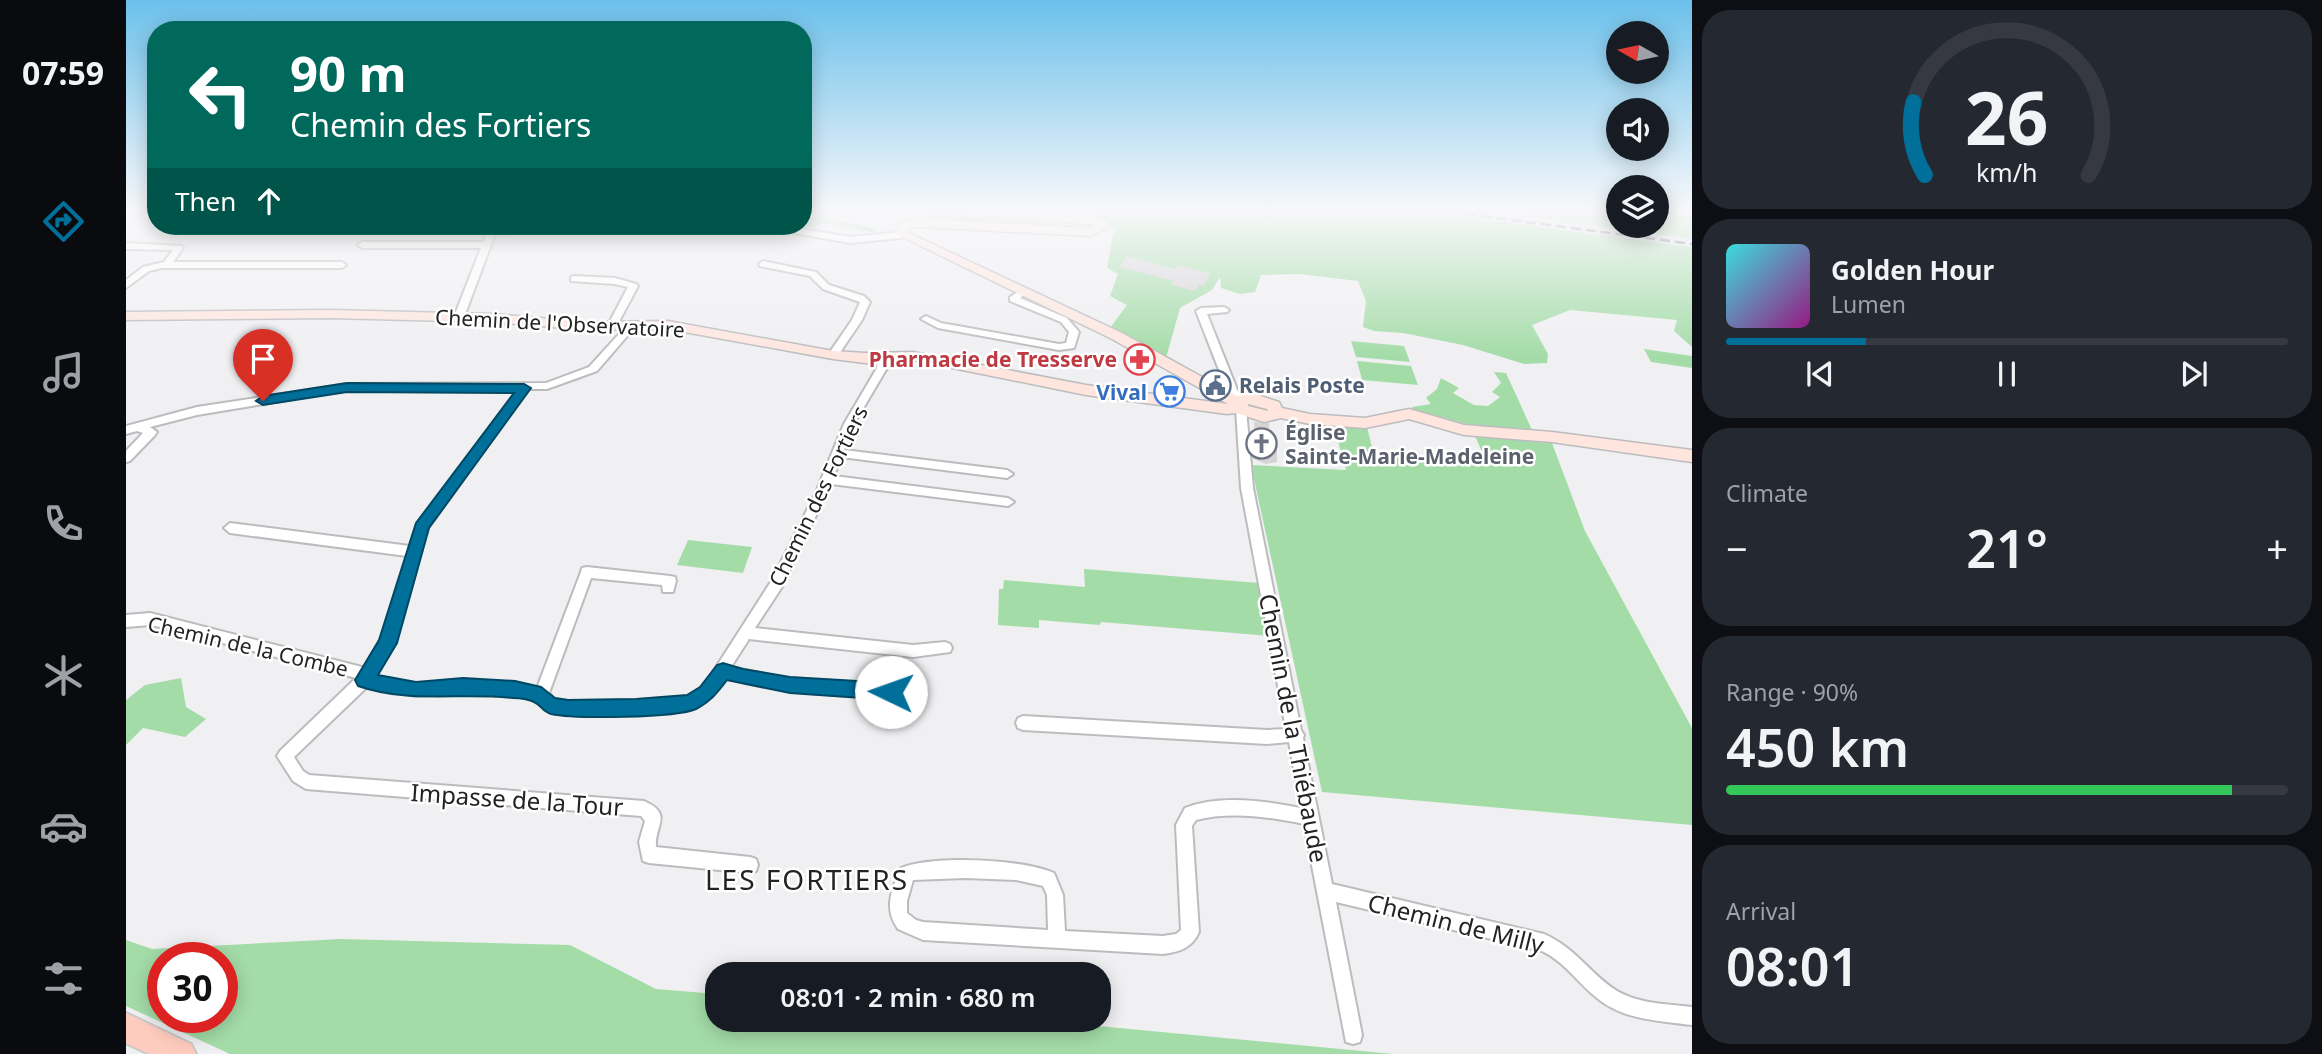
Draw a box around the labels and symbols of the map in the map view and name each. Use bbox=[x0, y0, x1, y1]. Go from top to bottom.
north arrow bbox=[1606, 21, 1670, 84]
street label: Chemin de l'Observatoire bbox=[434, 302, 686, 344]
pin bbox=[233, 329, 293, 401]
pharmacy icon: Pharmacie de Tresserve bbox=[1123, 342, 1157, 376]
place label: Pharmacie de Tresserve bbox=[869, 345, 1117, 373]
public building icon: Relais Poste bbox=[1199, 368, 1233, 402]
place label: Relais Poste bbox=[1239, 371, 1365, 399]
supermarket icon: Vival bbox=[1153, 375, 1187, 409]
place label: Vival bbox=[1096, 378, 1147, 406]
street label: Chemin des Fortiers bbox=[762, 401, 874, 591]
place label: Église Sainte-Marie-Madeleine bbox=[1285, 418, 1534, 470]
church icon: Église Sainte-Marie-Madeleine bbox=[1245, 427, 1279, 461]
street label: Chemin de la Thiébaude bbox=[1252, 591, 1336, 865]
street label: Chemin de la Combe bbox=[145, 609, 351, 683]
position arrow bbox=[854, 655, 928, 729]
street label: Impasse de la Tour bbox=[410, 775, 624, 823]
district label: LES FORTIERS bbox=[705, 860, 909, 898]
street label: Chemin de Milly bbox=[1364, 885, 1548, 961]
speed limit sign: 30 bbox=[147, 942, 238, 1033]

